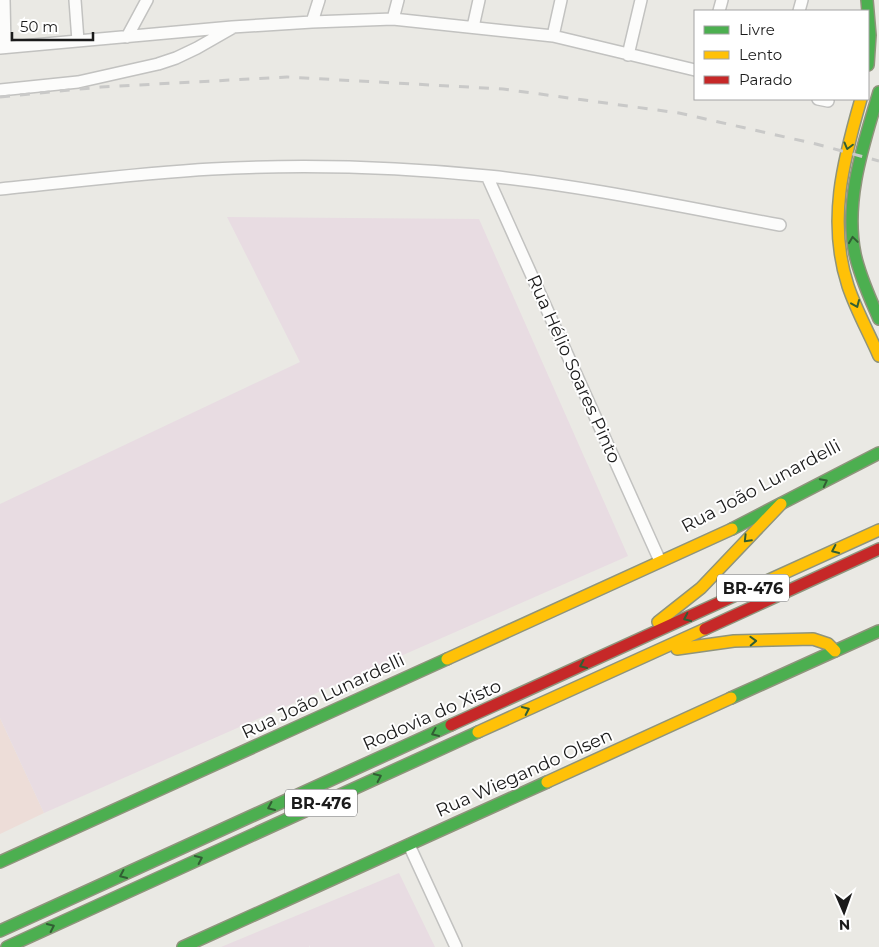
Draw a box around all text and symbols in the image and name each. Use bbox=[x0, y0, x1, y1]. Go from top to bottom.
scale bar bbox=[12, 10, 94, 42]
legend bbox=[694, 10, 869, 100]
text: 50 m bbox=[20, 17, 58, 36]
text: Livre bbox=[739, 20, 775, 39]
text: Lento bbox=[739, 45, 782, 64]
text: Parado bbox=[739, 70, 792, 89]
one-way arrow bbox=[843, 141, 853, 149]
one-way arrow bbox=[848, 235, 859, 243]
street label: Rua Hélio Soares Pinto bbox=[522, 271, 626, 467]
one-way arrow bbox=[849, 299, 860, 308]
street label: Rua João Lunardelli bbox=[678, 435, 844, 537]
one-way arrow bbox=[819, 478, 828, 488]
one-way arrow bbox=[744, 534, 753, 543]
one-way arrow bbox=[831, 544, 840, 555]
road number: BR-476 bbox=[717, 574, 789, 602]
one-way arrow bbox=[683, 612, 692, 622]
one-way arrow bbox=[749, 635, 757, 646]
street label: Rua João Lunardelli bbox=[238, 649, 408, 743]
one-way arrow bbox=[579, 659, 588, 670]
street label: Rodovia do Xisto bbox=[359, 675, 505, 755]
one-way arrow bbox=[521, 706, 530, 716]
street label: Rua Wiegando Olsen bbox=[432, 724, 616, 822]
one-way arrow bbox=[431, 726, 440, 737]
one-way arrow bbox=[373, 774, 382, 784]
road number: BR-476 bbox=[285, 790, 357, 816]
one-way arrow bbox=[267, 801, 276, 812]
one-way arrow bbox=[194, 855, 203, 866]
one-way arrow bbox=[119, 868, 128, 879]
north arrow bbox=[819, 887, 869, 937]
text: N bbox=[838, 916, 850, 934]
one-way arrow bbox=[46, 922, 55, 933]

